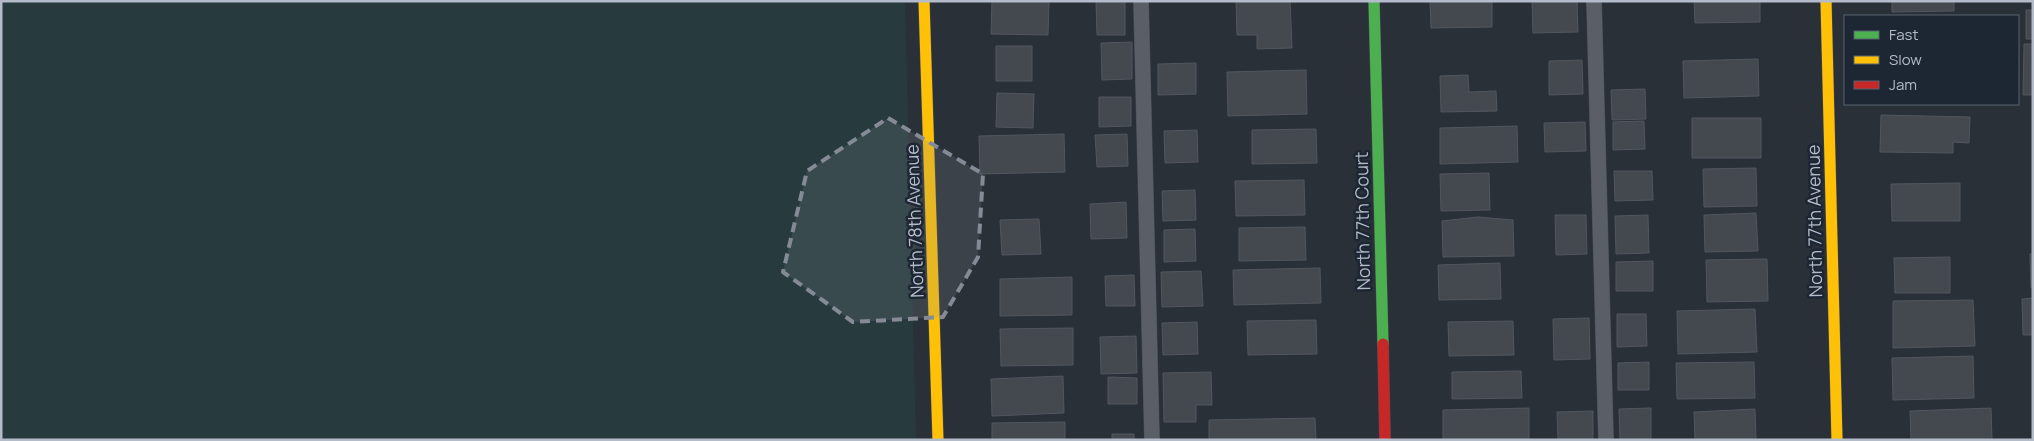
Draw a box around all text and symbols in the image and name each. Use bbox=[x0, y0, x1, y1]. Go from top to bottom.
legend bbox=[1844, 15, 2019, 105]
text: Fast bbox=[1889, 24, 1918, 45]
text: Slow bbox=[1889, 49, 1922, 70]
text: Jam bbox=[1889, 74, 1917, 95]
street label: North 78th Avenue bbox=[899, 144, 929, 298]
street label: North 77th Avenue bbox=[1801, 144, 1827, 298]
street label: North 77th Court bbox=[1349, 151, 1375, 291]

